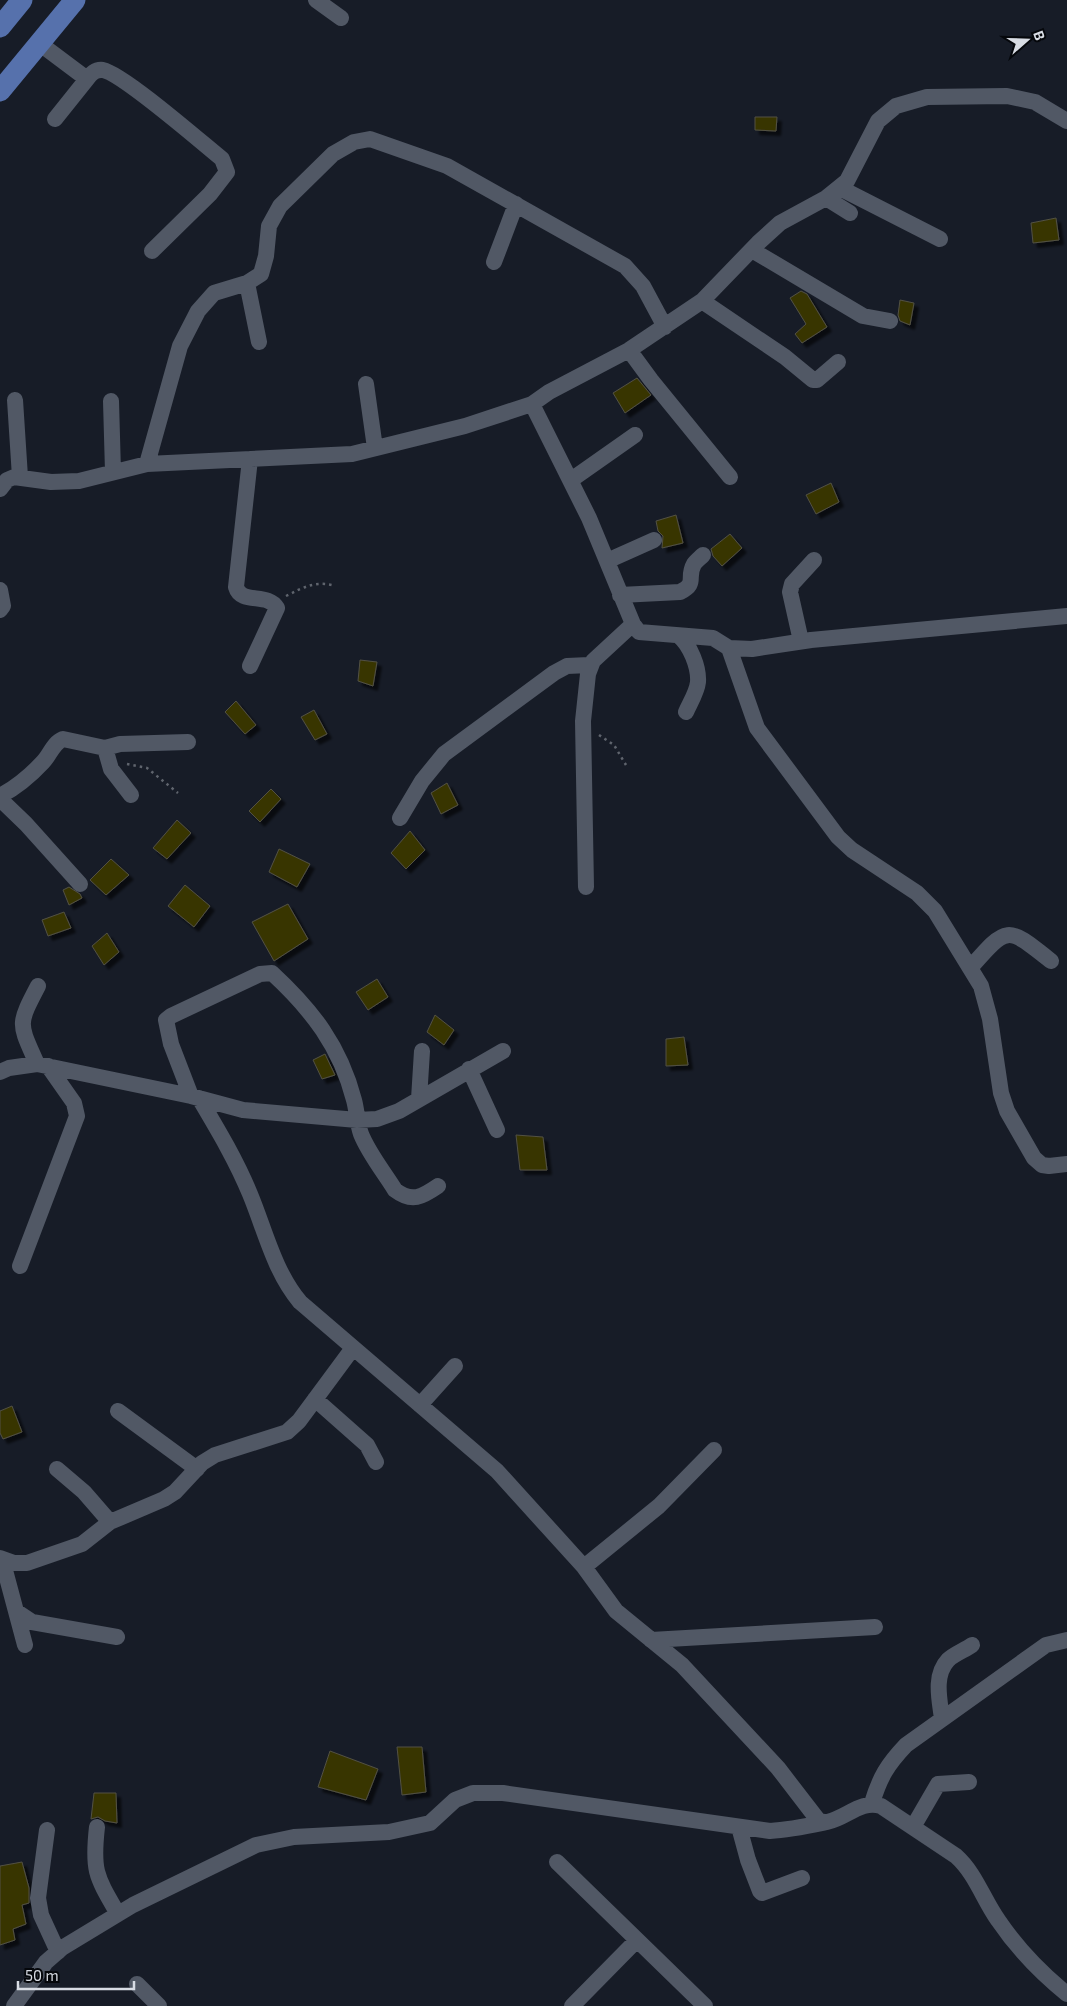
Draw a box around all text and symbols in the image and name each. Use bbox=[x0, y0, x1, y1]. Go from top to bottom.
north arrow bbox=[1002, 15, 1052, 65]
text: B bbox=[1030, 28, 1049, 43]
scale bar bbox=[18, 1958, 134, 1990]
text: 50 m bbox=[25, 1966, 59, 1984]

